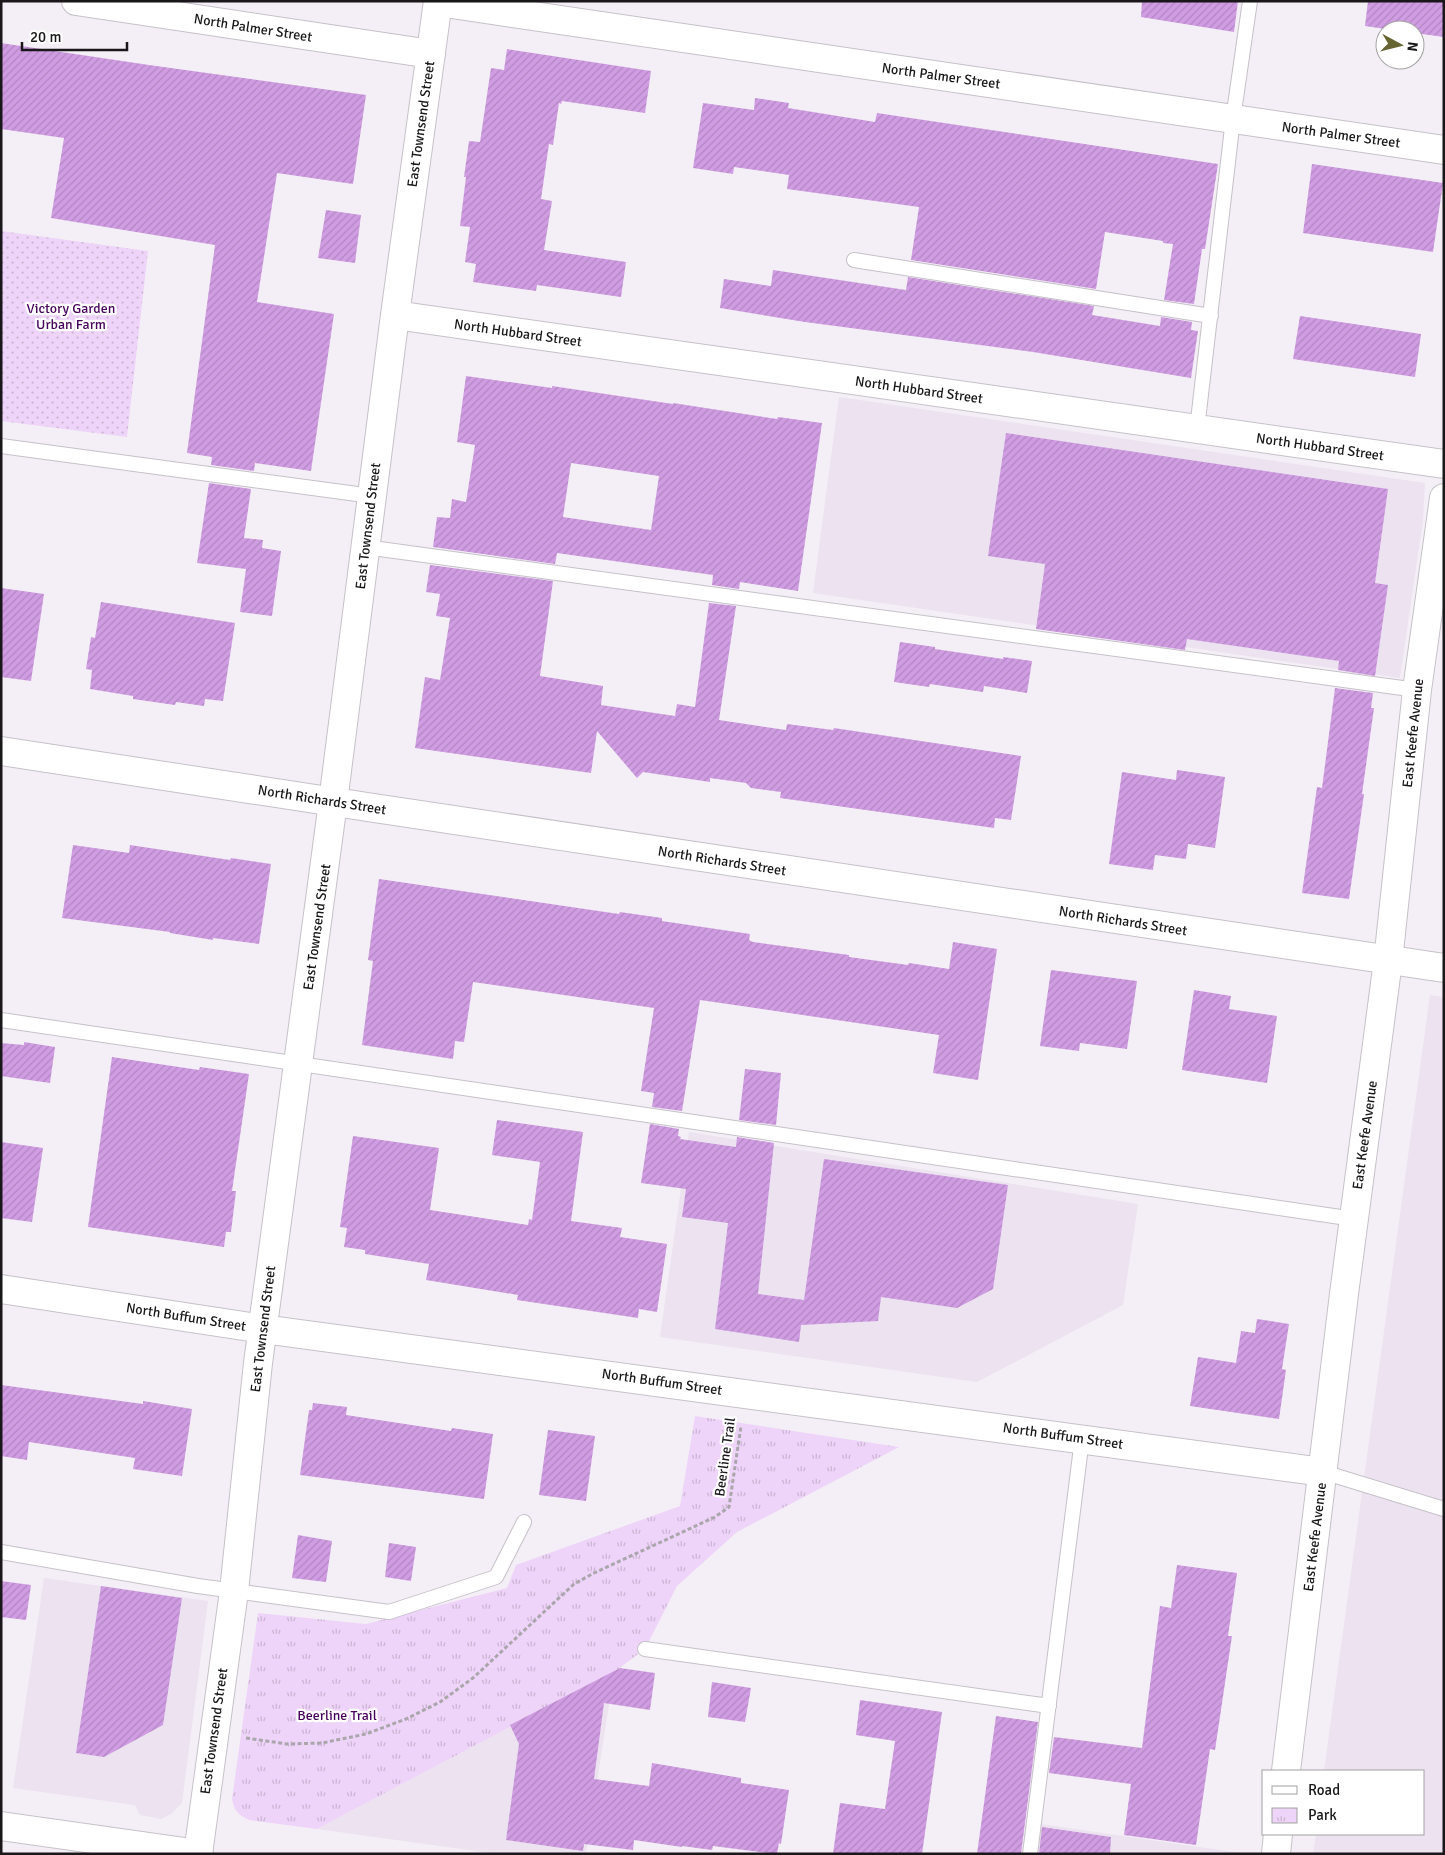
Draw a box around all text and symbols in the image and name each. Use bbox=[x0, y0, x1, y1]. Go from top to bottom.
street label: North Palmer Street bbox=[193, 10, 313, 46]
scale bar bbox=[22, 20, 128, 52]
north arrow bbox=[1375, 20, 1425, 70]
text: 20 m bbox=[30, 28, 61, 46]
text: N bbox=[1403, 41, 1421, 52]
street label: North Palmer Street bbox=[881, 59, 1001, 93]
street label: East Townsend Street bbox=[404, 60, 438, 188]
street label: North Palmer Street bbox=[1281, 118, 1401, 152]
park label: Victory Garden Urban Farm bbox=[27, 300, 115, 333]
street label: North Hubbard Street bbox=[453, 316, 583, 350]
street label: North Hubbard Street bbox=[854, 373, 984, 407]
street label: North Hubbard Street bbox=[1255, 430, 1385, 464]
street label: East Townsend Street bbox=[352, 462, 384, 590]
street label: East Keefe Avenue bbox=[1399, 678, 1427, 788]
street label: North Richards Street bbox=[257, 781, 387, 819]
street label: North Richards Street bbox=[657, 842, 787, 880]
street label: East Townsend Street bbox=[300, 863, 334, 991]
street label: North Richards Street bbox=[1058, 902, 1188, 940]
street label: East Keefe Avenue bbox=[1349, 1080, 1381, 1190]
street label: East Townsend Street bbox=[247, 1265, 279, 1393]
street label: North Buffum Street bbox=[125, 1299, 247, 1335]
street label: North Buffum Street bbox=[601, 1365, 723, 1399]
street label: Beerline Trail bbox=[711, 1416, 739, 1498]
street label: North Buffum Street bbox=[1002, 1419, 1124, 1453]
street label: East Keefe Avenue bbox=[1300, 1482, 1330, 1592]
street label: East Townsend Street bbox=[197, 1667, 231, 1795]
park label: Beerline Trail bbox=[297, 1707, 377, 1724]
legend bbox=[1262, 1770, 1425, 1835]
text: Road bbox=[1308, 1781, 1340, 1799]
text: Park bbox=[1308, 1806, 1337, 1824]

